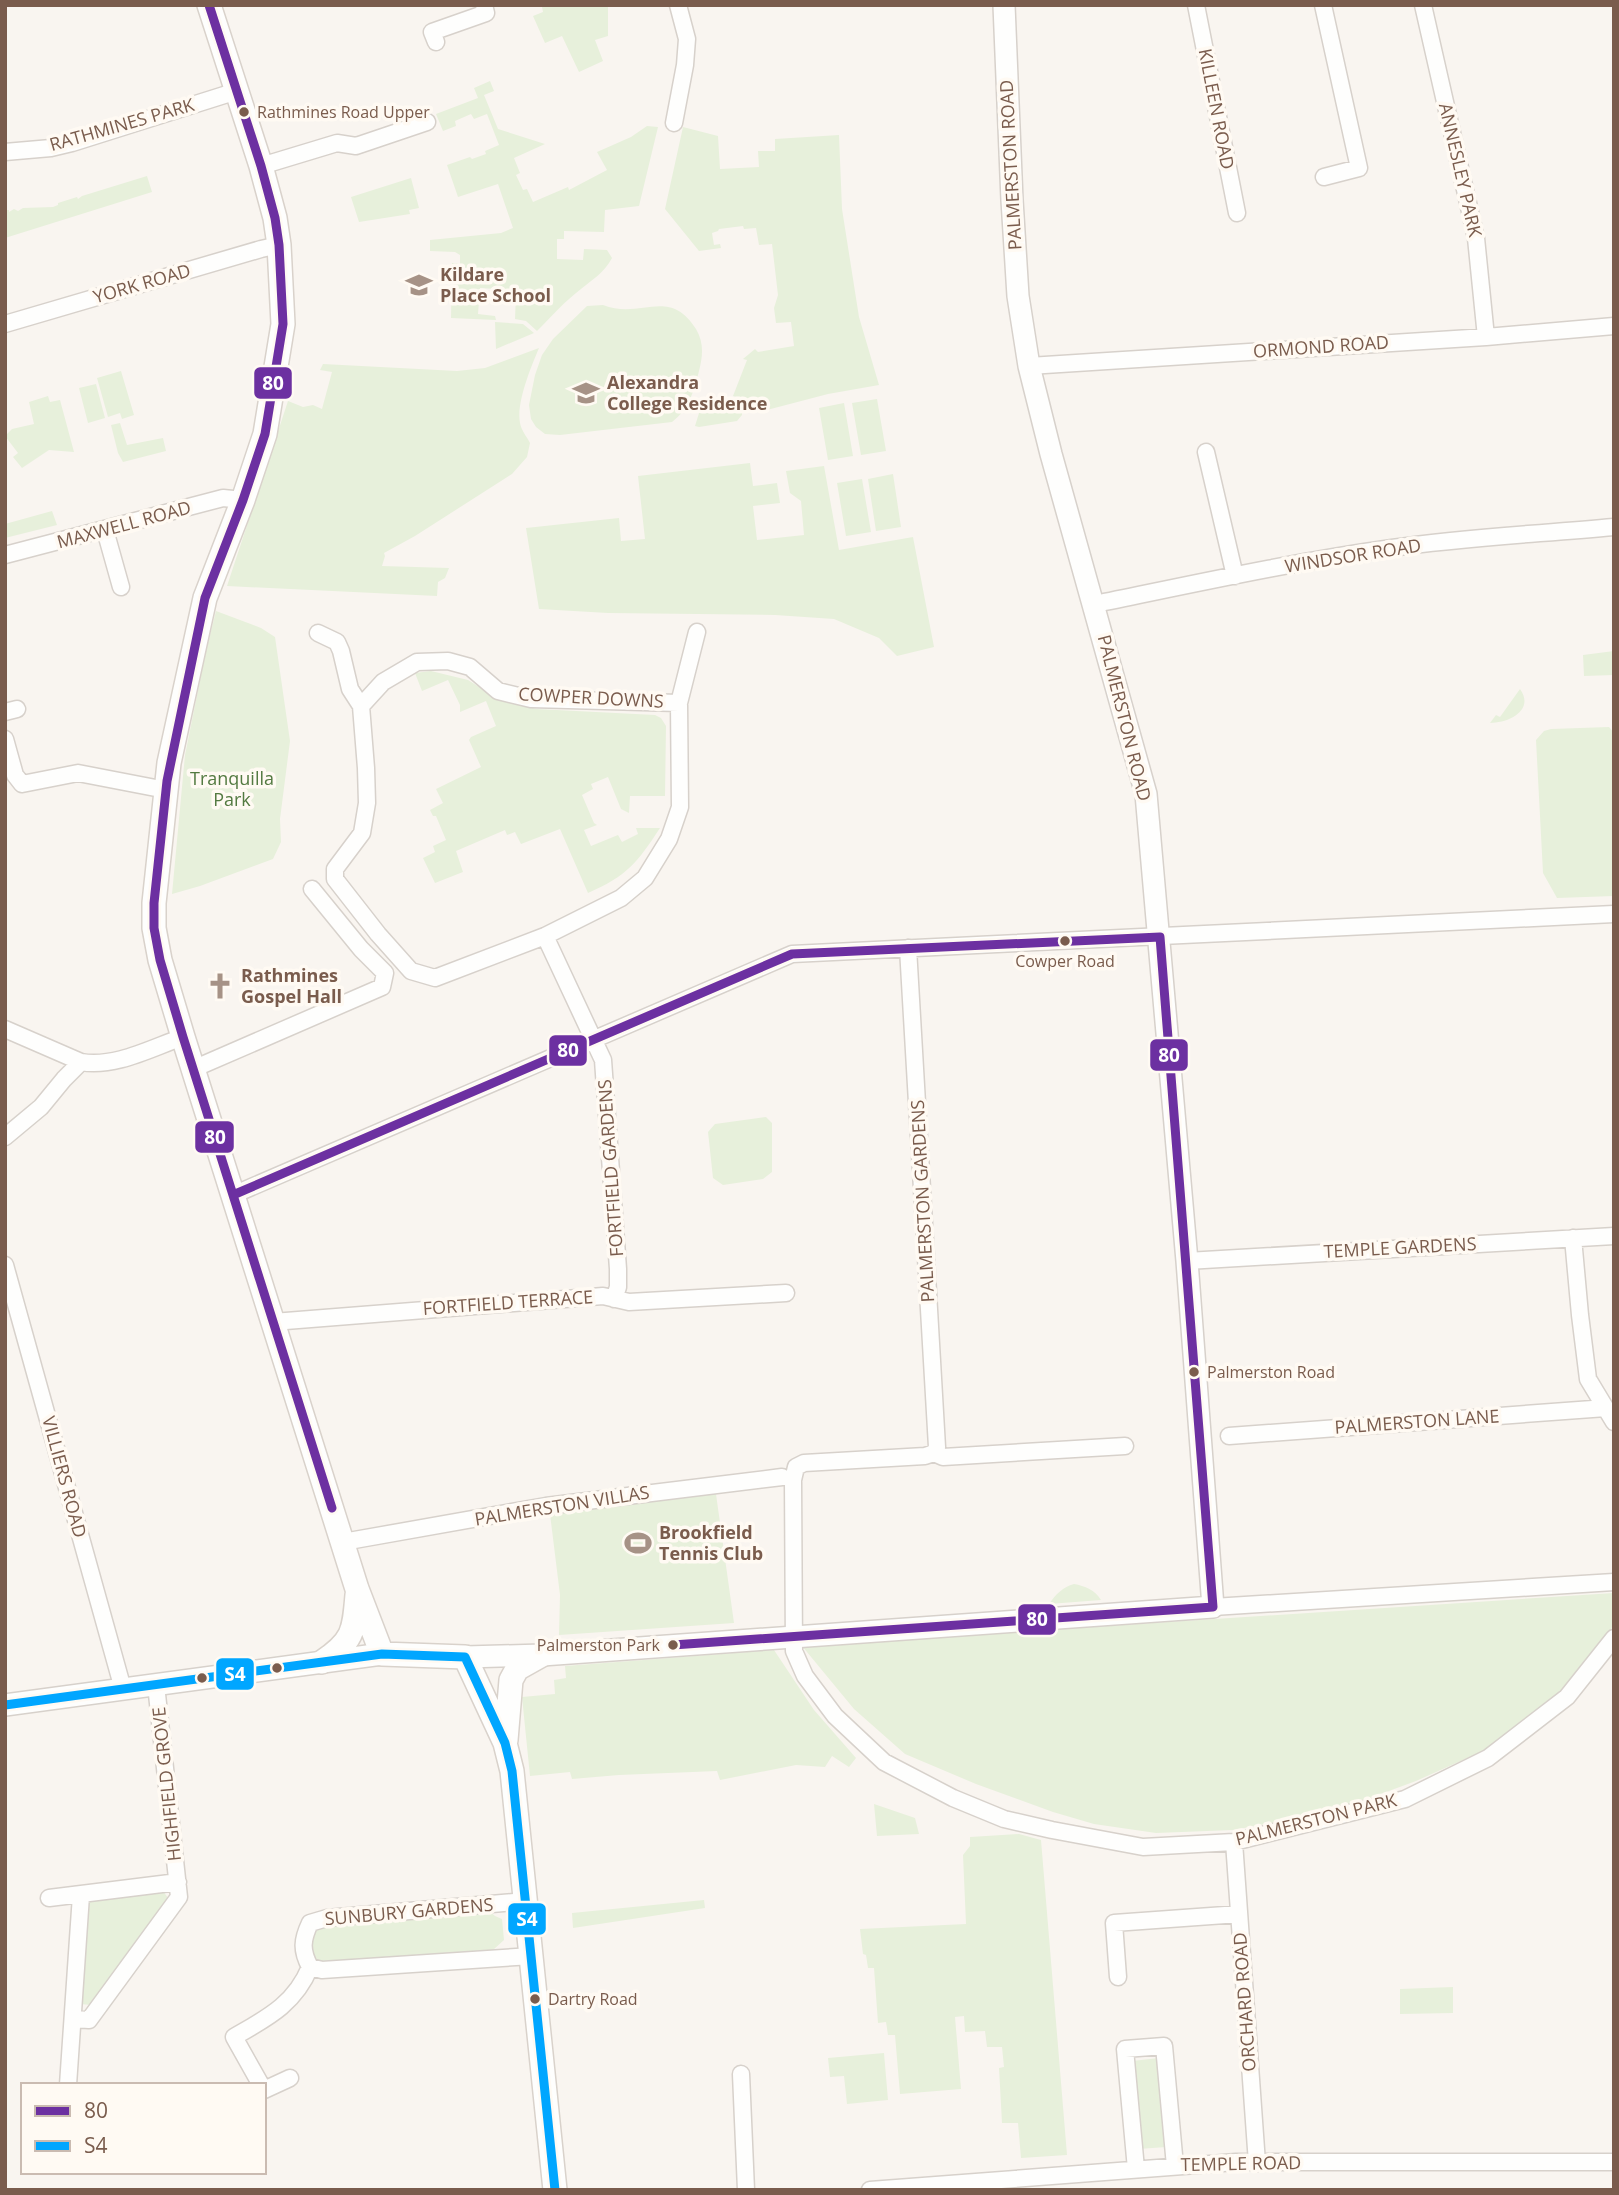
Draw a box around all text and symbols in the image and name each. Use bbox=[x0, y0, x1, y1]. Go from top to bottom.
street label: KILLEEN ROAD bbox=[1194, 46, 1240, 171]
street label: PALMERSTON ROAD bbox=[994, 79, 1026, 251]
street label: RATHMINES PARK bbox=[47, 92, 198, 156]
street label: ANNESLEY PARK bbox=[1434, 100, 1488, 240]
place label: Rathmines Road Upper bbox=[257, 101, 430, 123]
marker: Rathmines Road Upper bbox=[237, 105, 251, 119]
street label: YORK ROAD bbox=[90, 258, 193, 308]
place label: Kildare Place School bbox=[440, 262, 551, 307]
school or university icon: Kildare Place School bbox=[404, 270, 434, 300]
street label: ORMOND ROAD bbox=[1252, 329, 1390, 363]
line badge: 80 bbox=[253, 366, 293, 400]
text: 80 bbox=[262, 370, 284, 396]
place label: Alexandra College Residence bbox=[607, 370, 767, 415]
school or university icon: Alexandra College Residence bbox=[571, 378, 601, 408]
street label: MAXWELL ROAD bbox=[54, 495, 193, 553]
street label: WINDSOR ROAD bbox=[1283, 532, 1423, 578]
street label: PALMERSTON ROAD bbox=[1093, 632, 1157, 803]
street label: COWPER DOWNS bbox=[518, 681, 665, 713]
park label: Tranquilla Park bbox=[190, 766, 274, 811]
marker: Cowper Road bbox=[1058, 934, 1072, 948]
place label: Cowper Road bbox=[1015, 950, 1115, 972]
place label: Rathmines Gospel Hall bbox=[241, 963, 342, 1008]
church icon: Rathmines Gospel Hall bbox=[205, 971, 235, 1001]
line badge: 80 bbox=[548, 1034, 588, 1067]
text: 80 bbox=[557, 1037, 579, 1063]
line badge: 80 bbox=[1149, 1038, 1189, 1072]
text: 80 bbox=[1158, 1042, 1180, 1068]
street label: FORTFIELD GARDENS bbox=[592, 1078, 628, 1258]
street label: PALMERSTON GARDENS bbox=[905, 1099, 939, 1303]
line badge: 80 bbox=[194, 1120, 235, 1154]
text: 80 bbox=[204, 1124, 226, 1150]
street label: TEMPLE GARDENS bbox=[1323, 1231, 1477, 1263]
street label: FORTFIELD TERRACE bbox=[422, 1284, 594, 1320]
place label: Palmerston Road bbox=[1207, 1361, 1335, 1383]
marker: Palmerston Road bbox=[1187, 1365, 1201, 1379]
street label: PALMERSTON LANE bbox=[1334, 1403, 1500, 1439]
street label: VILLIERS ROAD bbox=[37, 1413, 93, 1540]
street label: PALMERSTON VILLAS bbox=[473, 1479, 651, 1531]
place label: Brookfield Tennis Club bbox=[659, 1520, 763, 1565]
sports icon: Brookfield Tennis Club bbox=[623, 1528, 653, 1558]
line badge: 80 bbox=[1017, 1603, 1057, 1636]
text: 80 bbox=[1026, 1606, 1048, 1632]
place label: Palmerston Park bbox=[537, 1634, 661, 1656]
marker: Palmerston Park bbox=[666, 1638, 680, 1652]
line badge: S4 bbox=[215, 1657, 255, 1691]
text: S4 bbox=[224, 1661, 246, 1687]
unlabelled marker bbox=[270, 1661, 284, 1675]
unlabelled marker bbox=[195, 1671, 209, 1685]
street label: HIGHFIELD GROVE bbox=[146, 1706, 186, 1862]
street label: PALMERSTON PARK bbox=[1233, 1787, 1400, 1851]
street label: SUNBURY GARDENS bbox=[324, 1892, 494, 1930]
line badge: S4 bbox=[507, 1902, 547, 1936]
text: S4 bbox=[516, 1906, 538, 1932]
street label: ORCHARD ROAD bbox=[1227, 1932, 1261, 2072]
place label: Dartry Road bbox=[548, 1988, 638, 2010]
marker: Dartry Road bbox=[528, 1992, 542, 2006]
legend bbox=[21, 2083, 266, 2174]
text: 80 bbox=[84, 2096, 108, 2124]
text: S4 bbox=[84, 2131, 108, 2159]
street label: TEMPLE ROAD bbox=[1181, 2150, 1301, 2176]

